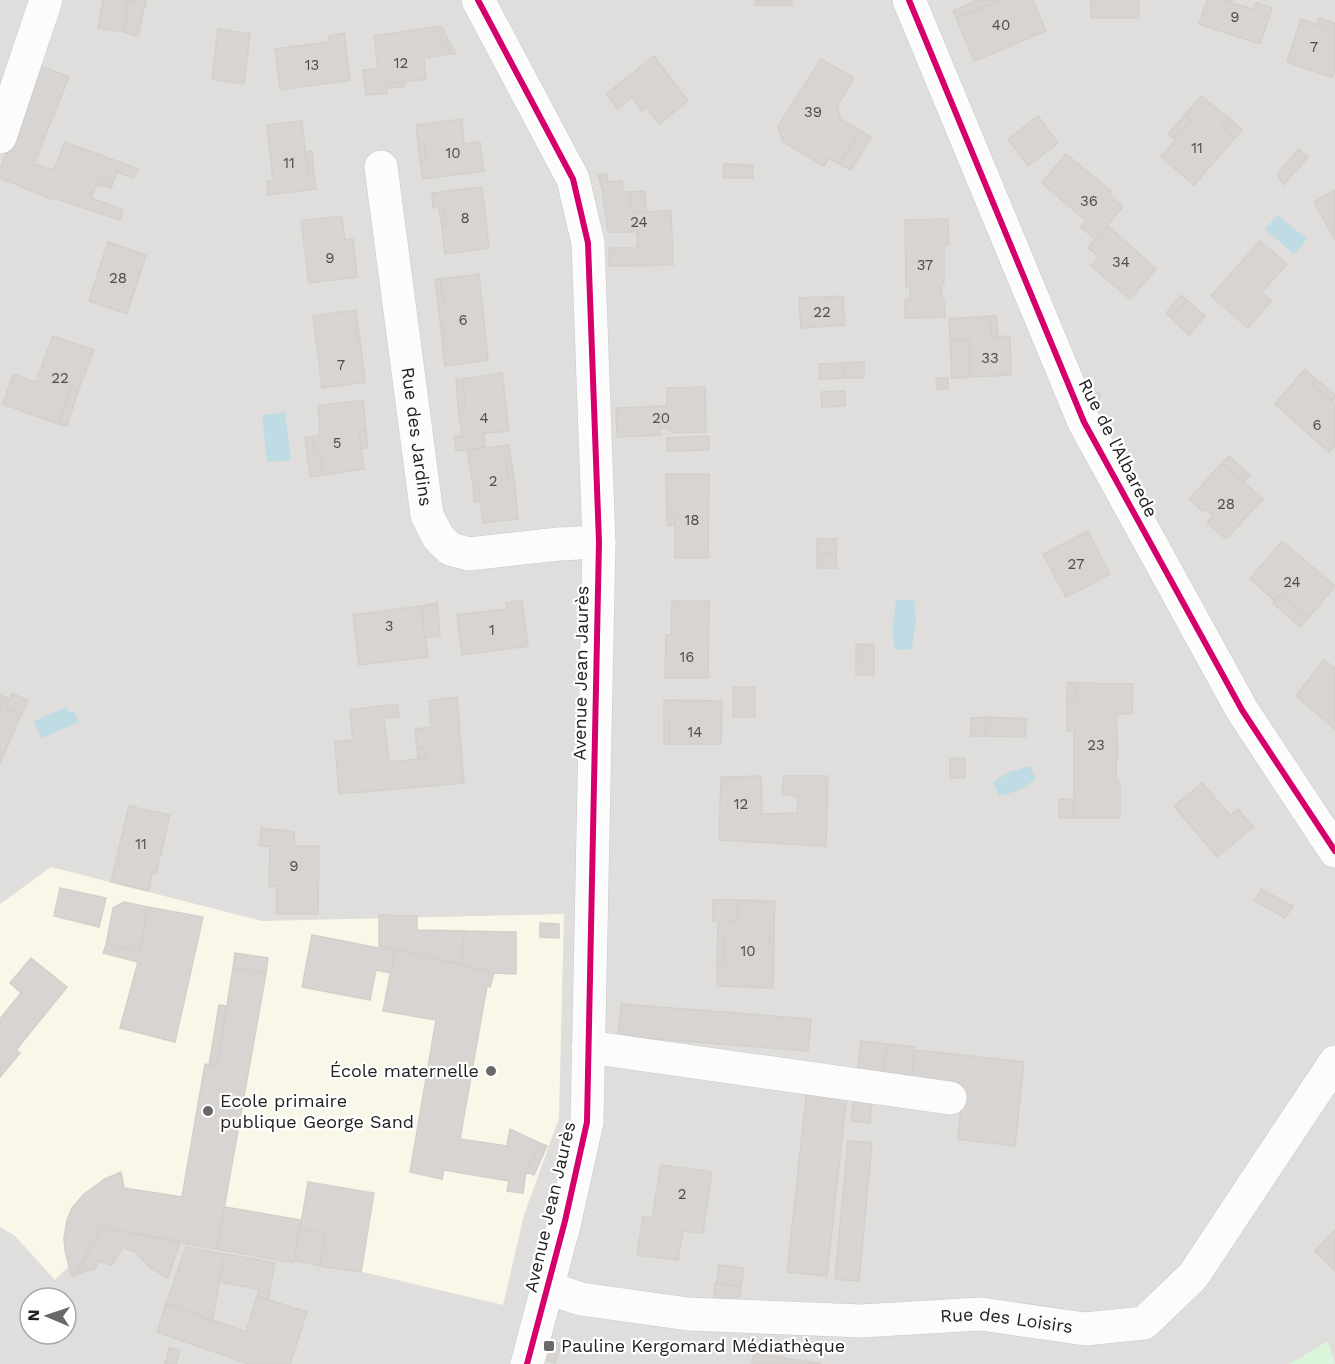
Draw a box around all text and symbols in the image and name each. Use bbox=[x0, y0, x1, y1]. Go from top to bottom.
house number: 9 bbox=[1230, 8, 1240, 26]
house number: 40 bbox=[992, 16, 1010, 34]
house number: 7 bbox=[1310, 38, 1318, 56]
house number: 12 bbox=[394, 54, 408, 72]
house number: 13 bbox=[305, 56, 319, 74]
house number: 39 bbox=[804, 103, 822, 121]
house number: 11 bbox=[1191, 139, 1203, 157]
house number: 10 bbox=[445, 144, 461, 162]
house number: 11 bbox=[283, 154, 295, 172]
house number: 36 bbox=[1080, 192, 1098, 210]
house number: 8 bbox=[460, 209, 470, 227]
house number: 24 bbox=[630, 213, 648, 231]
house number: 9 bbox=[325, 249, 335, 267]
house number: 34 bbox=[1112, 253, 1130, 271]
house number: 37 bbox=[917, 256, 933, 274]
house number: 28 bbox=[109, 269, 127, 287]
house number: 22 bbox=[813, 303, 831, 321]
house number: 6 bbox=[458, 311, 468, 329]
house number: 33 bbox=[981, 349, 999, 367]
house number: 7 bbox=[337, 356, 345, 374]
street label: Rue des Jardins bbox=[398, 366, 437, 507]
house number: 22 bbox=[51, 369, 69, 387]
street label: Rue de l'Albarede bbox=[1074, 375, 1162, 521]
house number: 4 bbox=[479, 409, 489, 427]
house number: 20 bbox=[652, 409, 670, 427]
house number: 6 bbox=[1312, 416, 1322, 434]
house number: 5 bbox=[333, 434, 341, 452]
house number: 2 bbox=[489, 472, 497, 490]
house number: 28 bbox=[1217, 495, 1235, 513]
house number: 18 bbox=[684, 511, 700, 529]
house number: 27 bbox=[1068, 555, 1084, 573]
house number: 24 bbox=[1283, 573, 1301, 591]
street label: Avenue Jean Jaurès bbox=[568, 585, 593, 761]
house number: 3 bbox=[385, 617, 393, 635]
house number: 1 bbox=[489, 621, 495, 639]
house number: 16 bbox=[680, 648, 694, 666]
house number: 14 bbox=[687, 723, 703, 741]
house number: 23 bbox=[1087, 736, 1105, 754]
house number: 12 bbox=[734, 795, 748, 813]
house number: 11 bbox=[135, 835, 147, 853]
house number: 9 bbox=[289, 857, 299, 875]
house number: 10 bbox=[740, 942, 756, 960]
place label: École maternelle bbox=[330, 1060, 479, 1081]
marker: École maternelle bbox=[484, 1064, 498, 1078]
place label: Ecole primaire publique George Sand bbox=[220, 1090, 414, 1132]
marker: Ecole primaire publique George Sand bbox=[201, 1104, 215, 1118]
street label: Avenue Jean Jaurès bbox=[520, 1119, 579, 1294]
house number: 2 bbox=[678, 1185, 686, 1203]
north arrow bbox=[18, 1286, 78, 1346]
street label: Rue des Loisirs bbox=[939, 1303, 1074, 1337]
text: N bbox=[24, 1309, 43, 1322]
place label: Pauline Kergomard Médiathèque bbox=[561, 1335, 845, 1356]
marker: Pauline Kergomard Médiathèque bbox=[542, 1339, 556, 1353]

